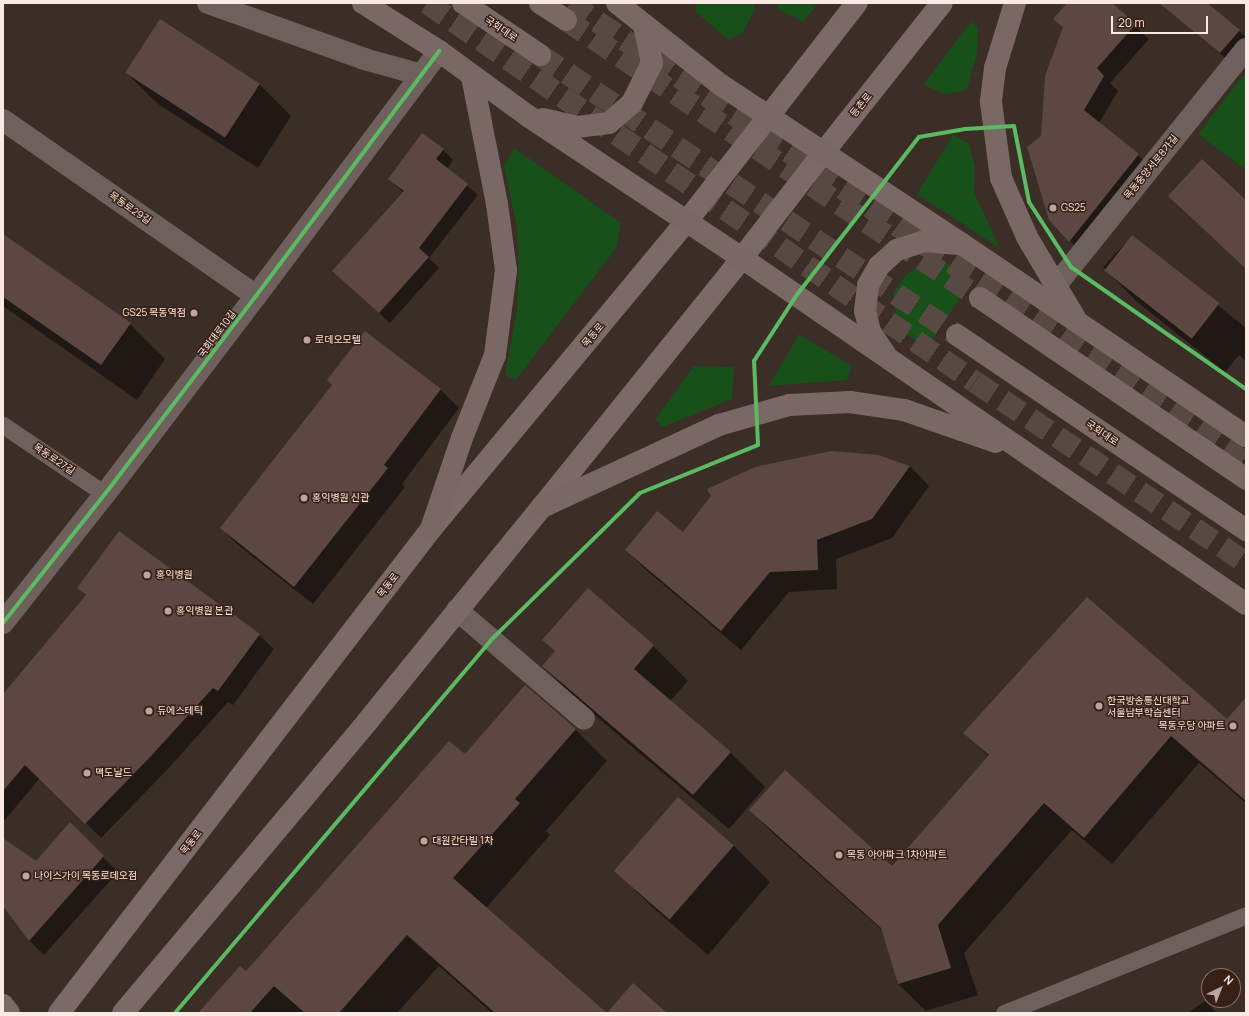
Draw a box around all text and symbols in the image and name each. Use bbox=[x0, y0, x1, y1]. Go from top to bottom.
scale bar bbox=[1113, 8, 1210, 34]
street label: 국회대로 bbox=[482, 14, 520, 44]
text: 20 m bbox=[1118, 14, 1145, 31]
street label: 등촌로 bbox=[848, 90, 874, 120]
street label: 목동중앙서로8가길 bbox=[1121, 132, 1181, 202]
street label: 목동로29길 bbox=[107, 189, 153, 227]
place label: GS25 bbox=[1061, 202, 1086, 214]
marker: GS25 bbox=[1048, 203, 1058, 213]
place label: GS25 목동역점 bbox=[123, 307, 186, 319]
marker: GS25 목동역점 bbox=[189, 308, 199, 318]
street label: 국회대로10길 bbox=[195, 308, 239, 360]
street label: 목동로 bbox=[580, 321, 606, 349]
place label: 로데오모텔 bbox=[315, 334, 361, 346]
marker: 로데오모텔 bbox=[302, 335, 312, 345]
street label: 국회대로 bbox=[1083, 418, 1121, 448]
street label: 목동로27길 bbox=[31, 441, 77, 477]
place label: 홍익병원 신관 bbox=[312, 492, 369, 504]
marker: 홍익병원 신관 bbox=[299, 493, 309, 503]
marker: 홍익병원 bbox=[141, 569, 153, 581]
place label: 홍익병원 bbox=[156, 569, 193, 581]
street label: 목동로 bbox=[375, 570, 401, 600]
place label: 홍익병원 본관 bbox=[176, 605, 233, 617]
marker: 홍익병원 본관 bbox=[163, 606, 173, 616]
place label: 한국방송통신대학교 서울남부학습센터 bbox=[1107, 694, 1190, 718]
marker: 한국방송통신대학교 서울남부학습센터 bbox=[1094, 701, 1104, 711]
place label: 듀에스테틱 bbox=[157, 705, 203, 717]
marker: 듀에스테틱 bbox=[144, 706, 154, 716]
place label: 목동우당 아파트 bbox=[1159, 720, 1225, 732]
marker: 목동우당 아파트 bbox=[1228, 721, 1238, 731]
place label: 맥도날드 bbox=[95, 767, 132, 779]
marker: 맥도날드 bbox=[82, 768, 92, 778]
street label: 목동로 bbox=[178, 827, 204, 857]
place label: 대원칸타빌 1차 bbox=[432, 835, 493, 847]
marker: 대원칸타빌 1차 bbox=[419, 836, 429, 846]
place label: 목동 아아파크 1차아파트 bbox=[847, 849, 947, 861]
marker: 목동 아아파크 1차아파트 bbox=[834, 850, 844, 860]
place label: 나이스가이 목동로데오점 bbox=[34, 870, 137, 882]
marker: 나이스가이 목동로데오점 bbox=[21, 871, 31, 881]
north arrow bbox=[1201, 968, 1241, 1008]
text: N bbox=[1221, 971, 1237, 988]

